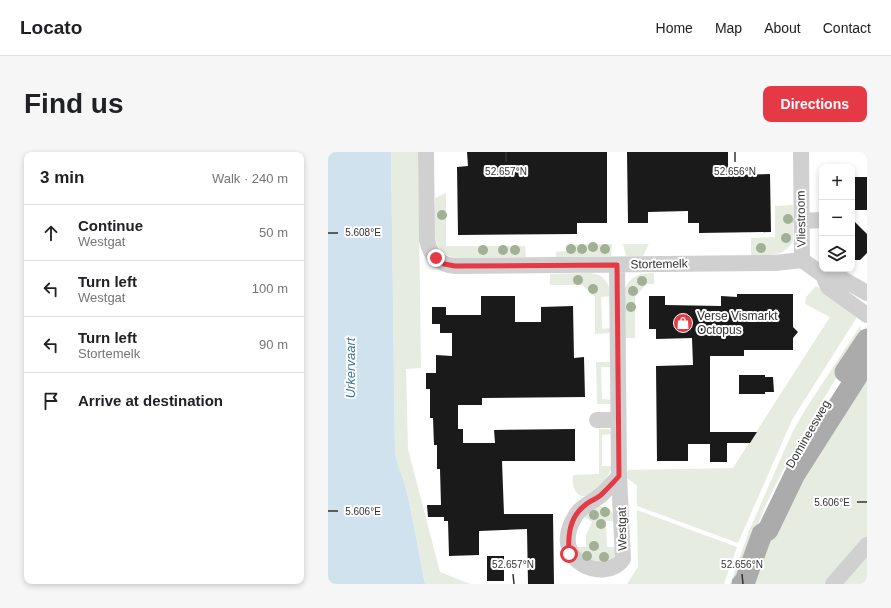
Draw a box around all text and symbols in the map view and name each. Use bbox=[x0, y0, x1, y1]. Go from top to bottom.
text: Locato bbox=[20, 17, 82, 38]
text: Home bbox=[656, 20, 693, 36]
text: Map bbox=[715, 20, 742, 36]
text: About bbox=[764, 20, 801, 36]
text: Contact bbox=[823, 20, 871, 36]
button: Directions bbox=[763, 86, 867, 122]
text: Find us bbox=[24, 88, 124, 119]
map controls bbox=[819, 164, 855, 272]
button: + bbox=[819, 164, 855, 200]
text: 52.657°N bbox=[485, 166, 527, 177]
text: 52.656°N bbox=[714, 166, 756, 177]
text: 3 min bbox=[40, 168, 84, 187]
text: Walk · 240 m bbox=[212, 171, 288, 186]
street label: Vliestroom bbox=[794, 191, 808, 247]
button: − bbox=[819, 200, 855, 236]
text: Continue bbox=[78, 217, 143, 234]
icon: ahead bbox=[40, 222, 62, 244]
text: 50 m bbox=[259, 225, 288, 240]
text: 5.608°E bbox=[345, 227, 381, 238]
text: Westgat bbox=[78, 234, 125, 249]
button: layers bbox=[819, 236, 855, 272]
route end bbox=[427, 249, 445, 267]
street label: Stortemelk bbox=[630, 256, 689, 271]
text: Turn left bbox=[78, 273, 137, 290]
icon: left bbox=[40, 278, 62, 300]
text: 100 m bbox=[252, 281, 288, 296]
text: Westgat bbox=[78, 290, 125, 305]
place label: Verse Vismarkt Octopus bbox=[697, 309, 778, 337]
shop icon: Verse Vismarkt Octopus bbox=[672, 312, 694, 334]
text: Turn left bbox=[78, 329, 137, 346]
icon: left bbox=[40, 334, 62, 356]
water label: Urkervaart bbox=[343, 336, 358, 398]
text: 90 m bbox=[259, 337, 288, 352]
text: Stortemelk bbox=[78, 346, 140, 361]
icon: arrive bbox=[40, 390, 62, 412]
text: Arrive at destination bbox=[78, 392, 223, 409]
street label: Domineesweg bbox=[783, 398, 833, 470]
text: 5.606°E bbox=[814, 497, 850, 508]
text: 5.606°E bbox=[345, 506, 381, 517]
street label: Westgat bbox=[615, 506, 629, 551]
route start bbox=[560, 545, 578, 563]
text: 52.657°N bbox=[492, 559, 534, 570]
text: 52.656°N bbox=[721, 559, 763, 570]

